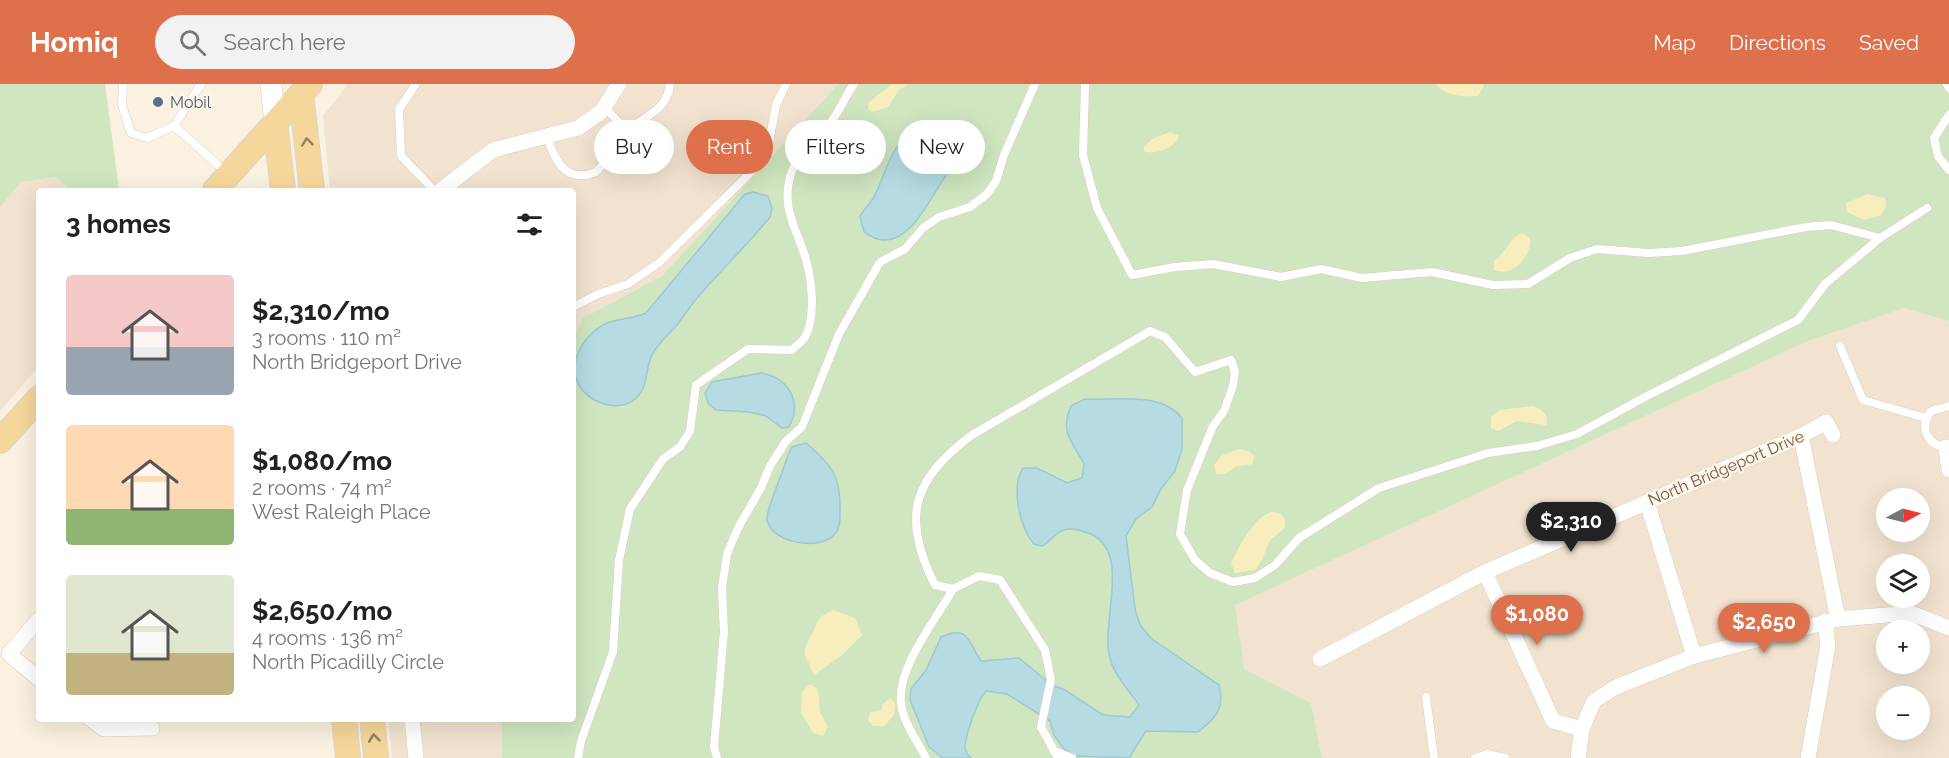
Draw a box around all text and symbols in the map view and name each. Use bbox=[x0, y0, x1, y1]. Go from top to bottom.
search box bbox=[155, 15, 575, 69]
text: Homiq bbox=[30, 26, 119, 59]
icon: search bbox=[176, 26, 209, 59]
text: Search here bbox=[224, 29, 346, 55]
text: Map bbox=[1653, 30, 1696, 55]
text: Directions bbox=[1729, 30, 1826, 55]
text: Saved bbox=[1859, 30, 1919, 55]
place label: Mobil bbox=[170, 93, 212, 112]
marker: Mobil bbox=[151, 95, 165, 109]
chip: Buy bbox=[594, 120, 674, 174]
chip: Rent bbox=[686, 120, 773, 174]
chip: Filters bbox=[785, 120, 886, 174]
chip: New bbox=[898, 120, 985, 174]
one-way arrow bbox=[301, 138, 314, 147]
icon: filters bbox=[513, 208, 546, 241]
text: 3 homes bbox=[66, 209, 171, 239]
text: $2,310/mo bbox=[252, 296, 390, 326]
icon: home bbox=[114, 299, 186, 371]
text: 3 rooms · 110 m² bbox=[252, 326, 401, 350]
text: North Bridgeport Drive bbox=[252, 350, 462, 374]
street label: North Bridgeport Drive bbox=[1645, 426, 1807, 510]
text: $1,080/mo bbox=[252, 446, 392, 476]
icon: home bbox=[114, 449, 186, 521]
text: 2 rooms · 74 m² bbox=[252, 476, 392, 500]
north arrow bbox=[1876, 488, 1930, 542]
map controls bbox=[1876, 488, 1930, 740]
text: West Raleigh Place bbox=[252, 500, 431, 524]
pin: $2,310 bbox=[1522, 502, 1620, 553]
text: $2,310 bbox=[1540, 509, 1602, 533]
button: layers bbox=[1876, 554, 1930, 608]
pin: $1,080 bbox=[1488, 595, 1586, 646]
text: $2,650/mo bbox=[252, 596, 392, 626]
icon: home bbox=[114, 599, 186, 671]
text: $1,080 bbox=[1505, 602, 1569, 626]
pin: $2,650 bbox=[1715, 603, 1813, 654]
text: $2,650 bbox=[1732, 610, 1796, 634]
button: + bbox=[1876, 620, 1930, 674]
text: 4 rooms · 136 m² bbox=[252, 626, 403, 650]
text: North Picadilly Circle bbox=[252, 650, 444, 674]
button: − bbox=[1876, 686, 1930, 740]
one-way arrow bbox=[368, 734, 381, 743]

